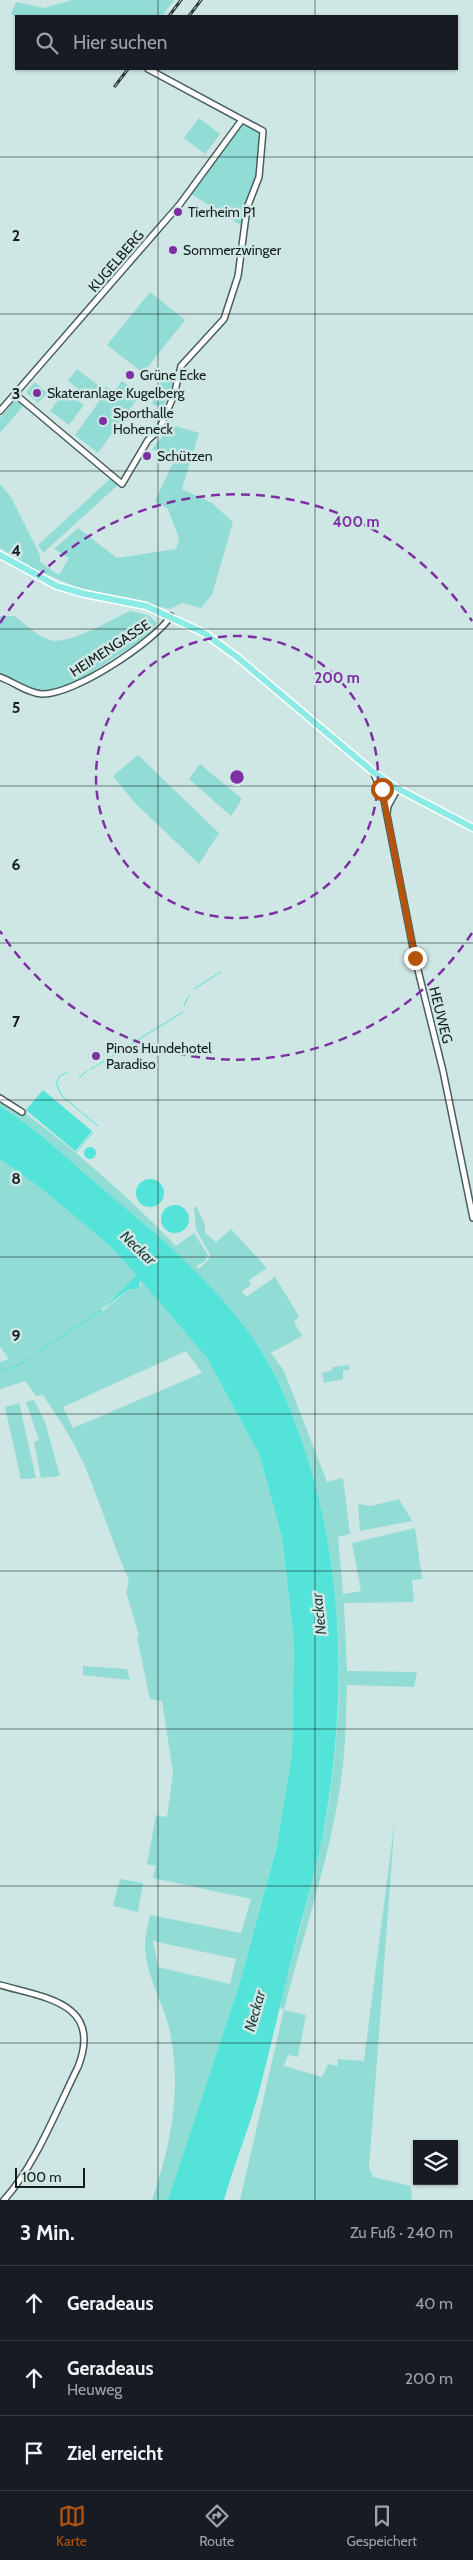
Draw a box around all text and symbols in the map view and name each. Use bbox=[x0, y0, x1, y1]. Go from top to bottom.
search box bbox=[15, 15, 458, 70]
icon: search bbox=[33, 29, 61, 57]
text: Hier suchen bbox=[73, 31, 167, 54]
place label: Tierheim P1 bbox=[188, 203, 256, 221]
marker: Tierheim P1 bbox=[172, 206, 184, 218]
text: 2 bbox=[12, 226, 20, 245]
street label: KUGELBERG bbox=[84, 226, 148, 296]
place label: Sommerzwinger bbox=[183, 241, 282, 259]
marker: Sommerzwinger bbox=[167, 244, 179, 256]
place label: Grüne Ecke bbox=[140, 366, 206, 384]
marker: Grüne Ecke bbox=[124, 369, 136, 381]
text: 3 bbox=[12, 384, 20, 403]
place label: Skateranlage Kugelberg bbox=[47, 384, 186, 402]
marker: Skateranlage Kugelberg bbox=[31, 387, 43, 399]
place label: Sporthalle Hoheneck bbox=[113, 404, 174, 438]
marker: Sporthalle Hoheneck bbox=[97, 415, 109, 427]
place label: Schützen bbox=[157, 447, 213, 465]
marker: Schützen bbox=[141, 450, 153, 462]
text: 400 m bbox=[333, 513, 379, 531]
text: 4 bbox=[11, 541, 21, 560]
street label: HEIMENGASSE bbox=[66, 615, 154, 681]
text: 200 m bbox=[314, 669, 360, 687]
text: 5 bbox=[12, 698, 20, 717]
centre of rings bbox=[228, 768, 246, 786]
route start bbox=[371, 778, 394, 801]
text: 6 bbox=[12, 855, 21, 874]
route end bbox=[404, 947, 427, 970]
street label: HEUWEG bbox=[425, 985, 457, 1045]
text: 7 bbox=[12, 1012, 21, 1031]
place label: Pinos Hundehotel Paradiso bbox=[106, 1039, 212, 1073]
marker: Pinos Hundehotel Paradiso bbox=[90, 1050, 102, 1062]
text: 8 bbox=[11, 1169, 21, 1188]
water label: Neckar bbox=[117, 1227, 160, 1270]
text: 9 bbox=[12, 1326, 21, 1345]
water label: Neckar bbox=[308, 1591, 330, 1636]
water label: Neckar bbox=[241, 1987, 270, 2034]
map controls bbox=[413, 2140, 458, 2185]
button: layers bbox=[413, 2140, 458, 2185]
scale bar bbox=[15, 2165, 85, 2188]
text: 100 m bbox=[22, 2168, 62, 2186]
text: 3 Min. bbox=[20, 2220, 75, 2245]
text: Zu Fuß · 240 m bbox=[350, 2223, 453, 2242]
icon: ahead bbox=[20, 2289, 48, 2317]
text: Geradeaus bbox=[67, 2292, 153, 2315]
text: 40 m bbox=[415, 2294, 453, 2313]
text: Geradeaus bbox=[67, 2357, 153, 2380]
icon: ahead bbox=[20, 2364, 48, 2392]
text: 200 m bbox=[405, 2369, 453, 2388]
text: Heuweg bbox=[67, 2380, 122, 2399]
icon: arrive bbox=[20, 2439, 48, 2467]
text: Ziel erreicht bbox=[67, 2442, 163, 2465]
tab: Karte bbox=[56, 2502, 87, 2550]
tab: Route bbox=[199, 2502, 234, 2550]
tab: Gespeichert bbox=[346, 2502, 417, 2550]

